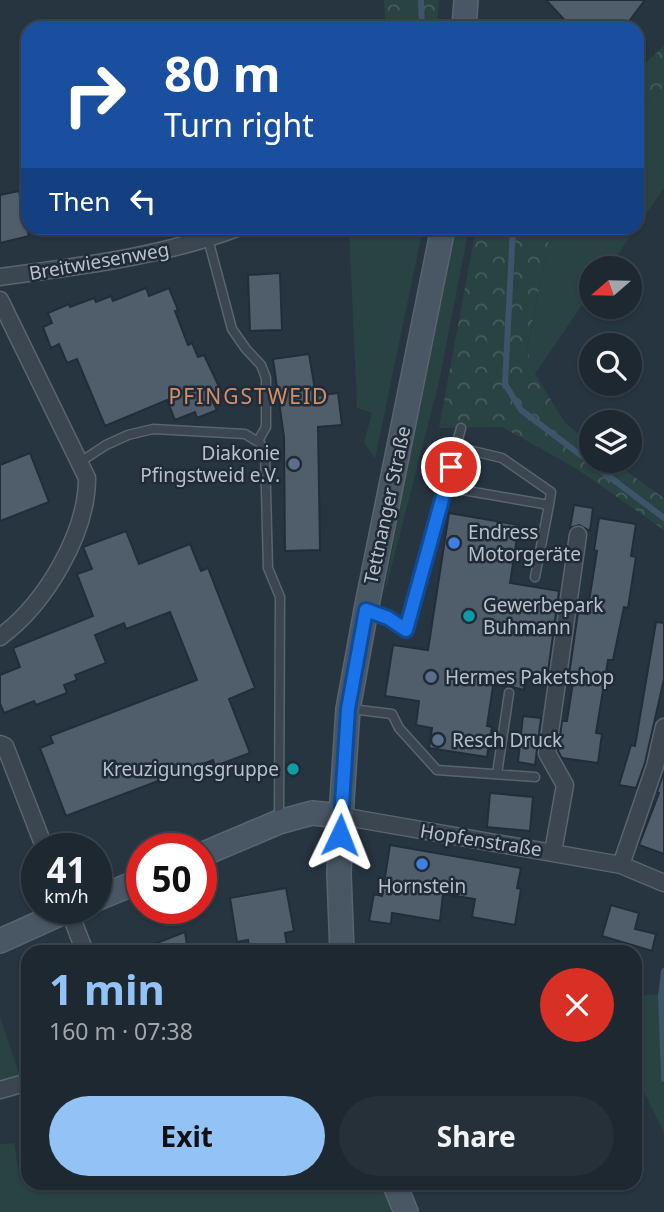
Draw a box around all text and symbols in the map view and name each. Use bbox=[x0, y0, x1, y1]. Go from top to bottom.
text: 80 m bbox=[164, 40, 281, 106]
icon: right bbox=[49, 49, 140, 140]
text: Turn right bbox=[164, 103, 314, 146]
icon: left bbox=[124, 182, 162, 220]
text: Then bbox=[49, 183, 110, 219]
street label: Breitwiesenweg bbox=[27, 236, 171, 286]
north arrow bbox=[579, 256, 642, 318]
map controls bbox=[579, 256, 642, 473]
button: search bbox=[579, 333, 642, 396]
district label: PFINGSTWEID bbox=[169, 382, 329, 410]
button: layers bbox=[579, 410, 642, 473]
street label: Tettnanger Straße bbox=[358, 423, 416, 587]
pin bbox=[421, 437, 481, 497]
place label: Diakonie Pfingstweid e.V. bbox=[140, 440, 280, 488]
icon: arrive bbox=[432, 448, 470, 486]
marker: Diakonie Pfingstweid e.V. bbox=[286, 456, 302, 472]
place label: Endress Motorgeräte bbox=[468, 519, 581, 567]
marker: Endress Motorgeräte bbox=[446, 535, 462, 551]
place label: Gewerbepark Buhmann bbox=[483, 592, 603, 640]
marker: Gewerbepark Buhmann bbox=[461, 608, 477, 624]
place label: Hermes Paketshop bbox=[445, 664, 614, 690]
marker: Hermes Paketshop bbox=[423, 669, 439, 685]
place label: Resch Druck bbox=[452, 727, 562, 753]
marker: Resch Druck bbox=[430, 732, 446, 748]
place label: Kreuzigungsgruppe bbox=[102, 756, 279, 782]
marker: Kreuzigungsgruppe bbox=[285, 761, 301, 777]
position arrow bbox=[303, 798, 377, 872]
street label: Hopfenstraße bbox=[418, 818, 544, 862]
speed limit sign: 50 bbox=[126, 833, 217, 924]
text: 41 bbox=[46, 846, 87, 893]
marker: Hornstein bbox=[414, 856, 430, 872]
place label: Hornstein bbox=[378, 873, 466, 899]
text: km/h bbox=[44, 884, 89, 908]
text: 1 min bbox=[49, 960, 165, 1017]
button: close bbox=[540, 968, 614, 1042]
text: 160 m · 07:38 bbox=[49, 1015, 193, 1047]
button: Exit bbox=[49, 1096, 325, 1176]
button: Share bbox=[339, 1096, 614, 1176]

